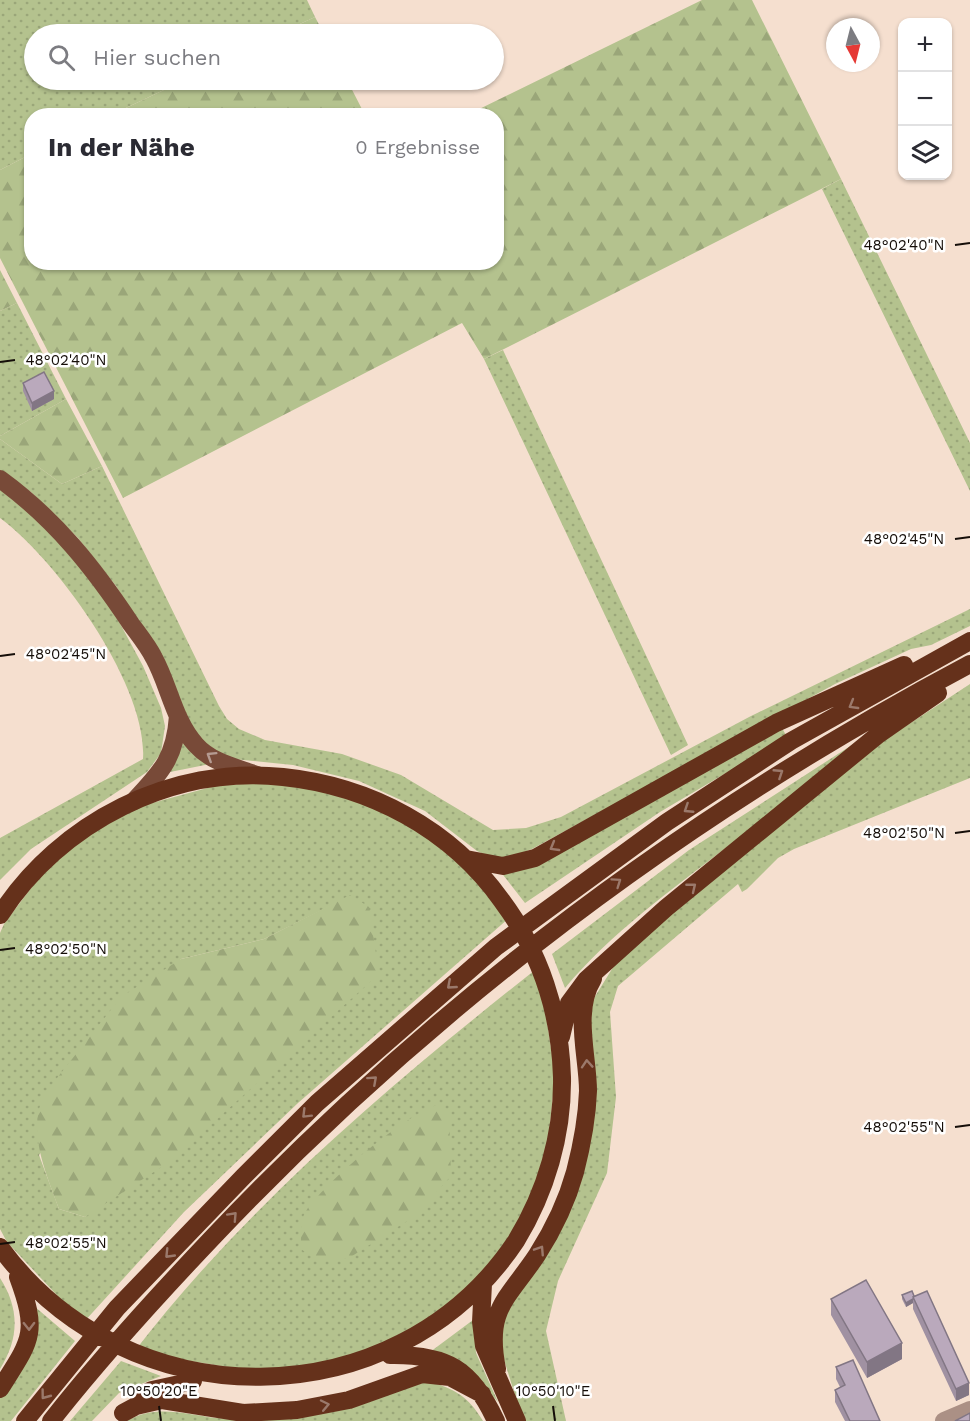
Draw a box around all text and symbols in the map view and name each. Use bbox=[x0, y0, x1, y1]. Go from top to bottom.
north arrow bbox=[826, 18, 880, 72]
map controls bbox=[898, 18, 952, 180]
button: + bbox=[898, 18, 952, 72]
search box bbox=[24, 24, 504, 90]
icon: search bbox=[45, 41, 78, 74]
text: Hier suchen bbox=[93, 45, 221, 70]
button: − bbox=[898, 72, 952, 126]
button: layers bbox=[898, 126, 952, 180]
text: In der Nähe bbox=[48, 132, 195, 162]
text: 0 Ergebnisse bbox=[355, 135, 480, 159]
text: 48°02'40"N bbox=[863, 236, 945, 254]
text: 48°02'40"N bbox=[25, 351, 107, 369]
text: 48°02'45"N bbox=[864, 530, 944, 548]
text: 48°02'45"N bbox=[26, 645, 106, 663]
one-way arrow bbox=[849, 697, 859, 709]
one-way arrow bbox=[207, 751, 217, 763]
one-way arrow bbox=[773, 769, 783, 781]
one-way arrow bbox=[684, 801, 694, 813]
text: 48°02'50"N bbox=[863, 824, 945, 842]
one-way arrow bbox=[550, 840, 560, 851]
one-way arrow bbox=[610, 878, 621, 889]
one-way arrow bbox=[685, 884, 696, 895]
text: 48°02'50"N bbox=[25, 940, 107, 958]
one-way arrow bbox=[447, 977, 458, 988]
one-way arrow bbox=[580, 1060, 593, 1069]
one-way arrow bbox=[366, 1077, 377, 1088]
one-way arrow bbox=[302, 1107, 313, 1118]
text: 48°02'55"N bbox=[863, 1118, 945, 1136]
one-way arrow bbox=[226, 1212, 237, 1223]
text: 48°02'55"N bbox=[25, 1234, 107, 1252]
one-way arrow bbox=[166, 1246, 177, 1257]
one-way arrow bbox=[532, 1246, 544, 1256]
one-way arrow bbox=[23, 1322, 36, 1331]
text: 10°50'20"E bbox=[120, 1382, 198, 1400]
text: 10°50'10"E bbox=[516, 1382, 590, 1400]
one-way arrow bbox=[41, 1389, 52, 1400]
one-way arrow bbox=[319, 1399, 329, 1412]

